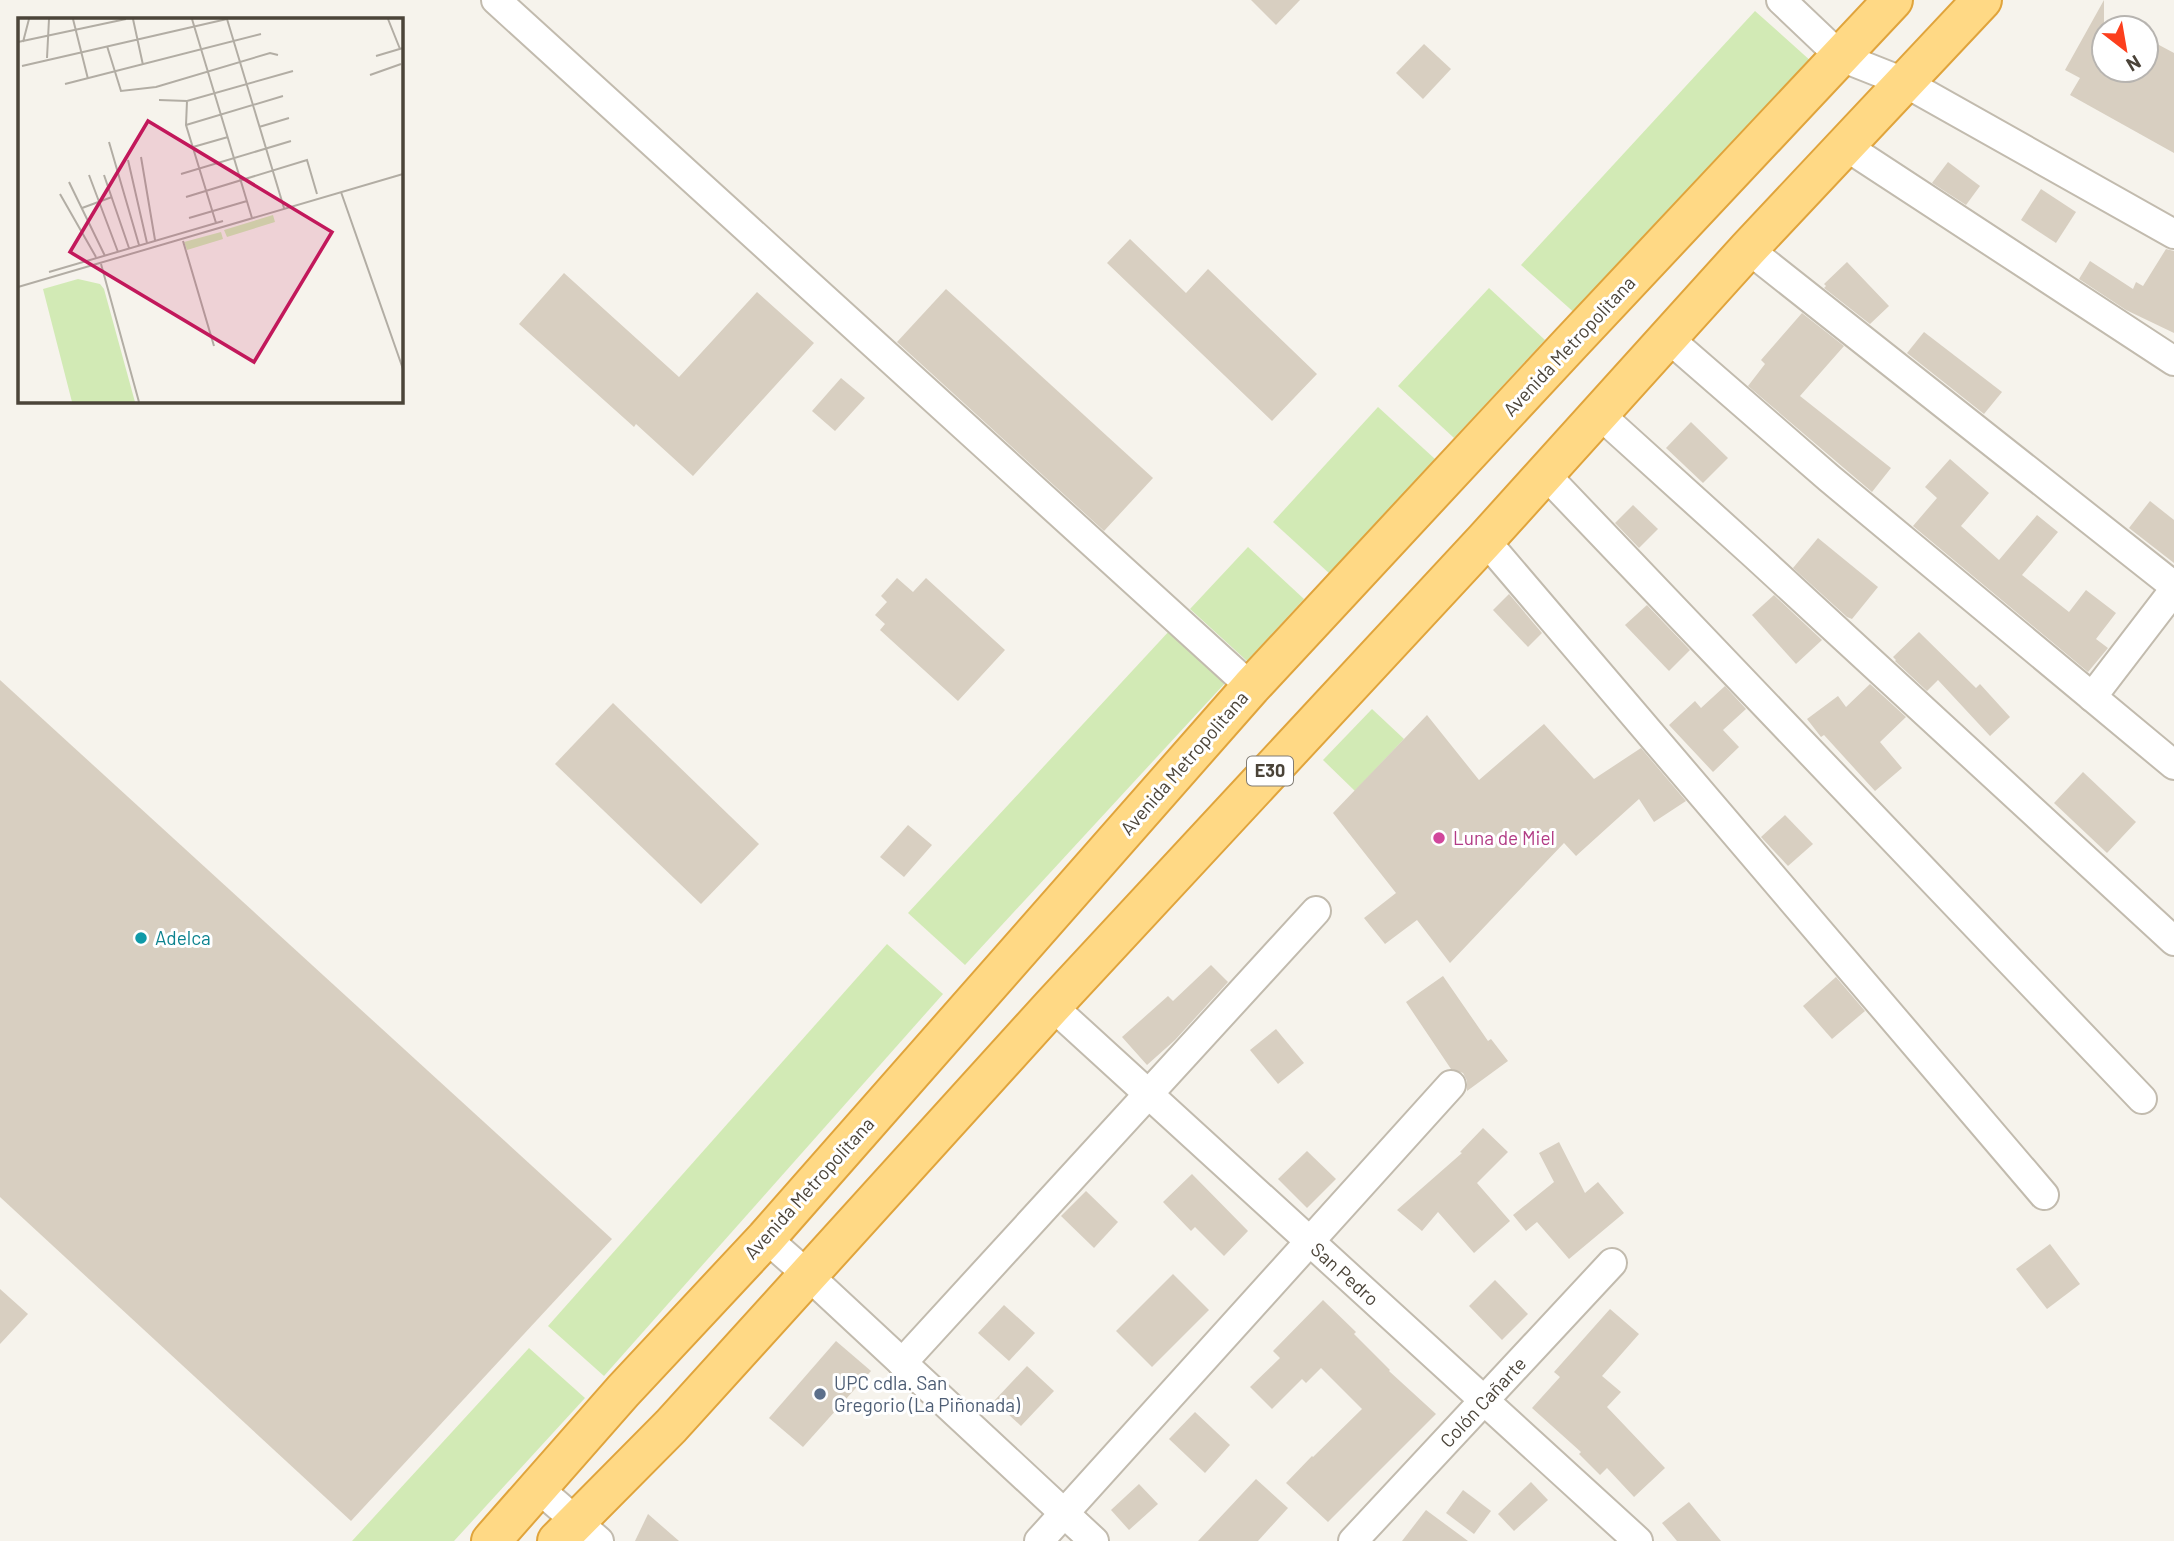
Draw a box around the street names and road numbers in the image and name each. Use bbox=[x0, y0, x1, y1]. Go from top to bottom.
street label: Avenida Metropolitana bbox=[1498, 271, 1639, 420]
street label: Avenida Metropolitana bbox=[1115, 686, 1252, 839]
road number: E30 bbox=[1247, 756, 1293, 786]
street label: Avenida Metropolitana bbox=[739, 1112, 878, 1263]
street label: San Pedro bbox=[1307, 1237, 1384, 1310]
street label: Colón Cañarte bbox=[1435, 1352, 1530, 1452]

